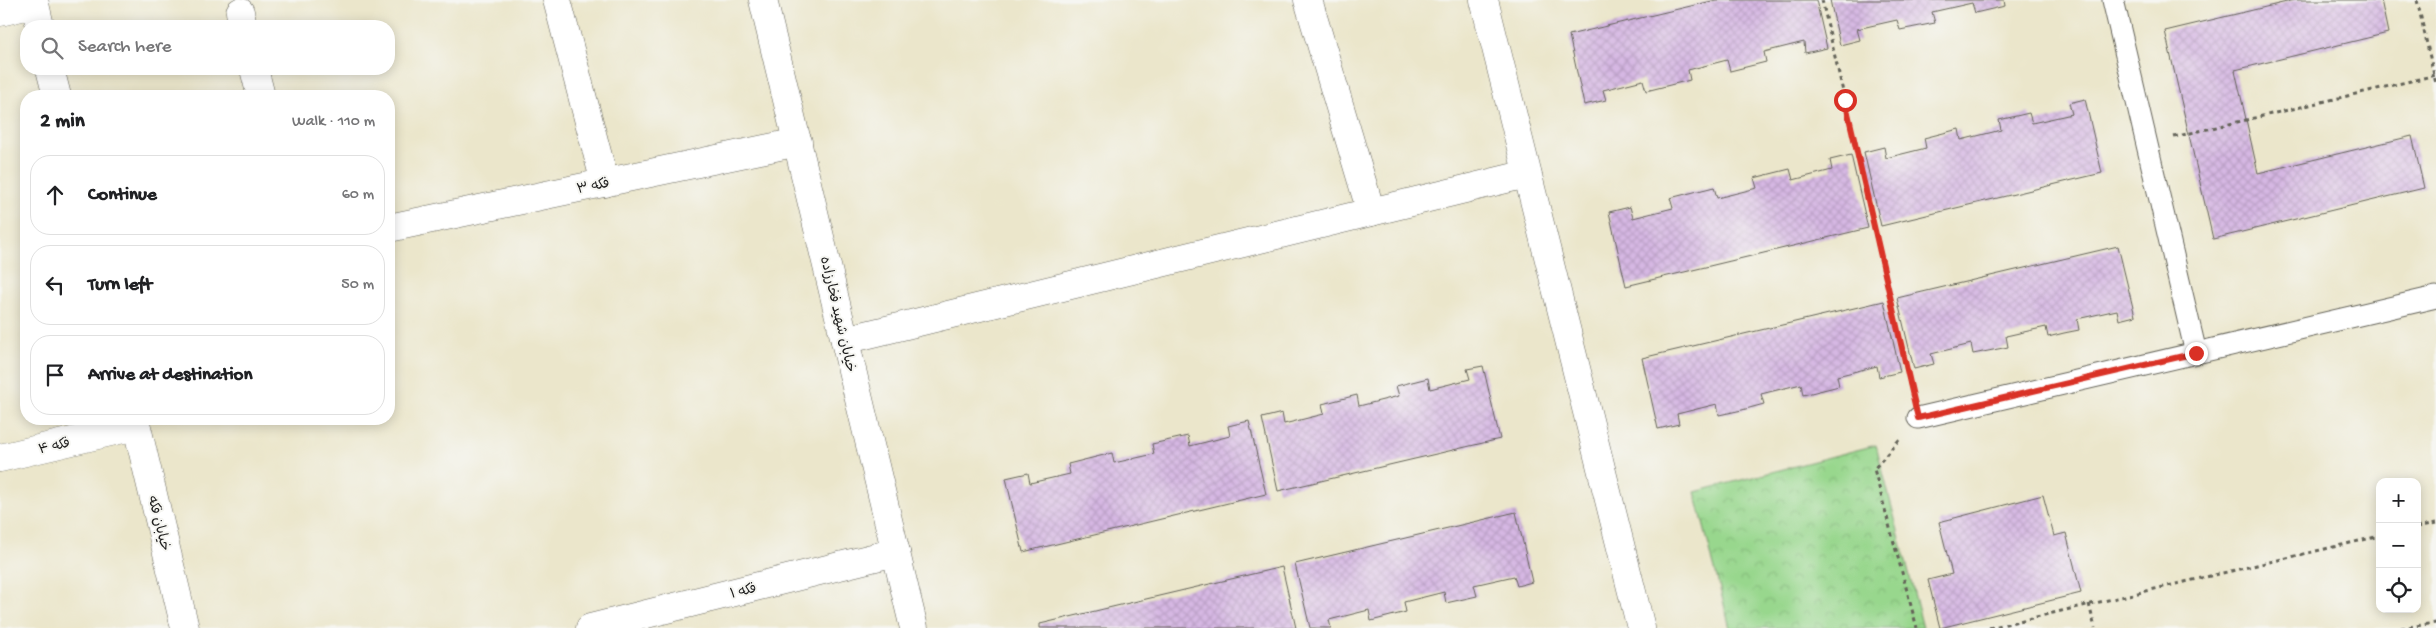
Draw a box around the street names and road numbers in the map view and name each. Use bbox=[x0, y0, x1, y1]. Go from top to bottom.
street label: فکه ۳ bbox=[576, 176, 611, 199]
street label: خیابان شهید فخارزاده bbox=[815, 255, 858, 374]
street label: فکه ۴ bbox=[37, 436, 72, 459]
street label: خیابان فکه bbox=[143, 494, 173, 553]
street label: فکه ۱ bbox=[729, 581, 759, 604]

